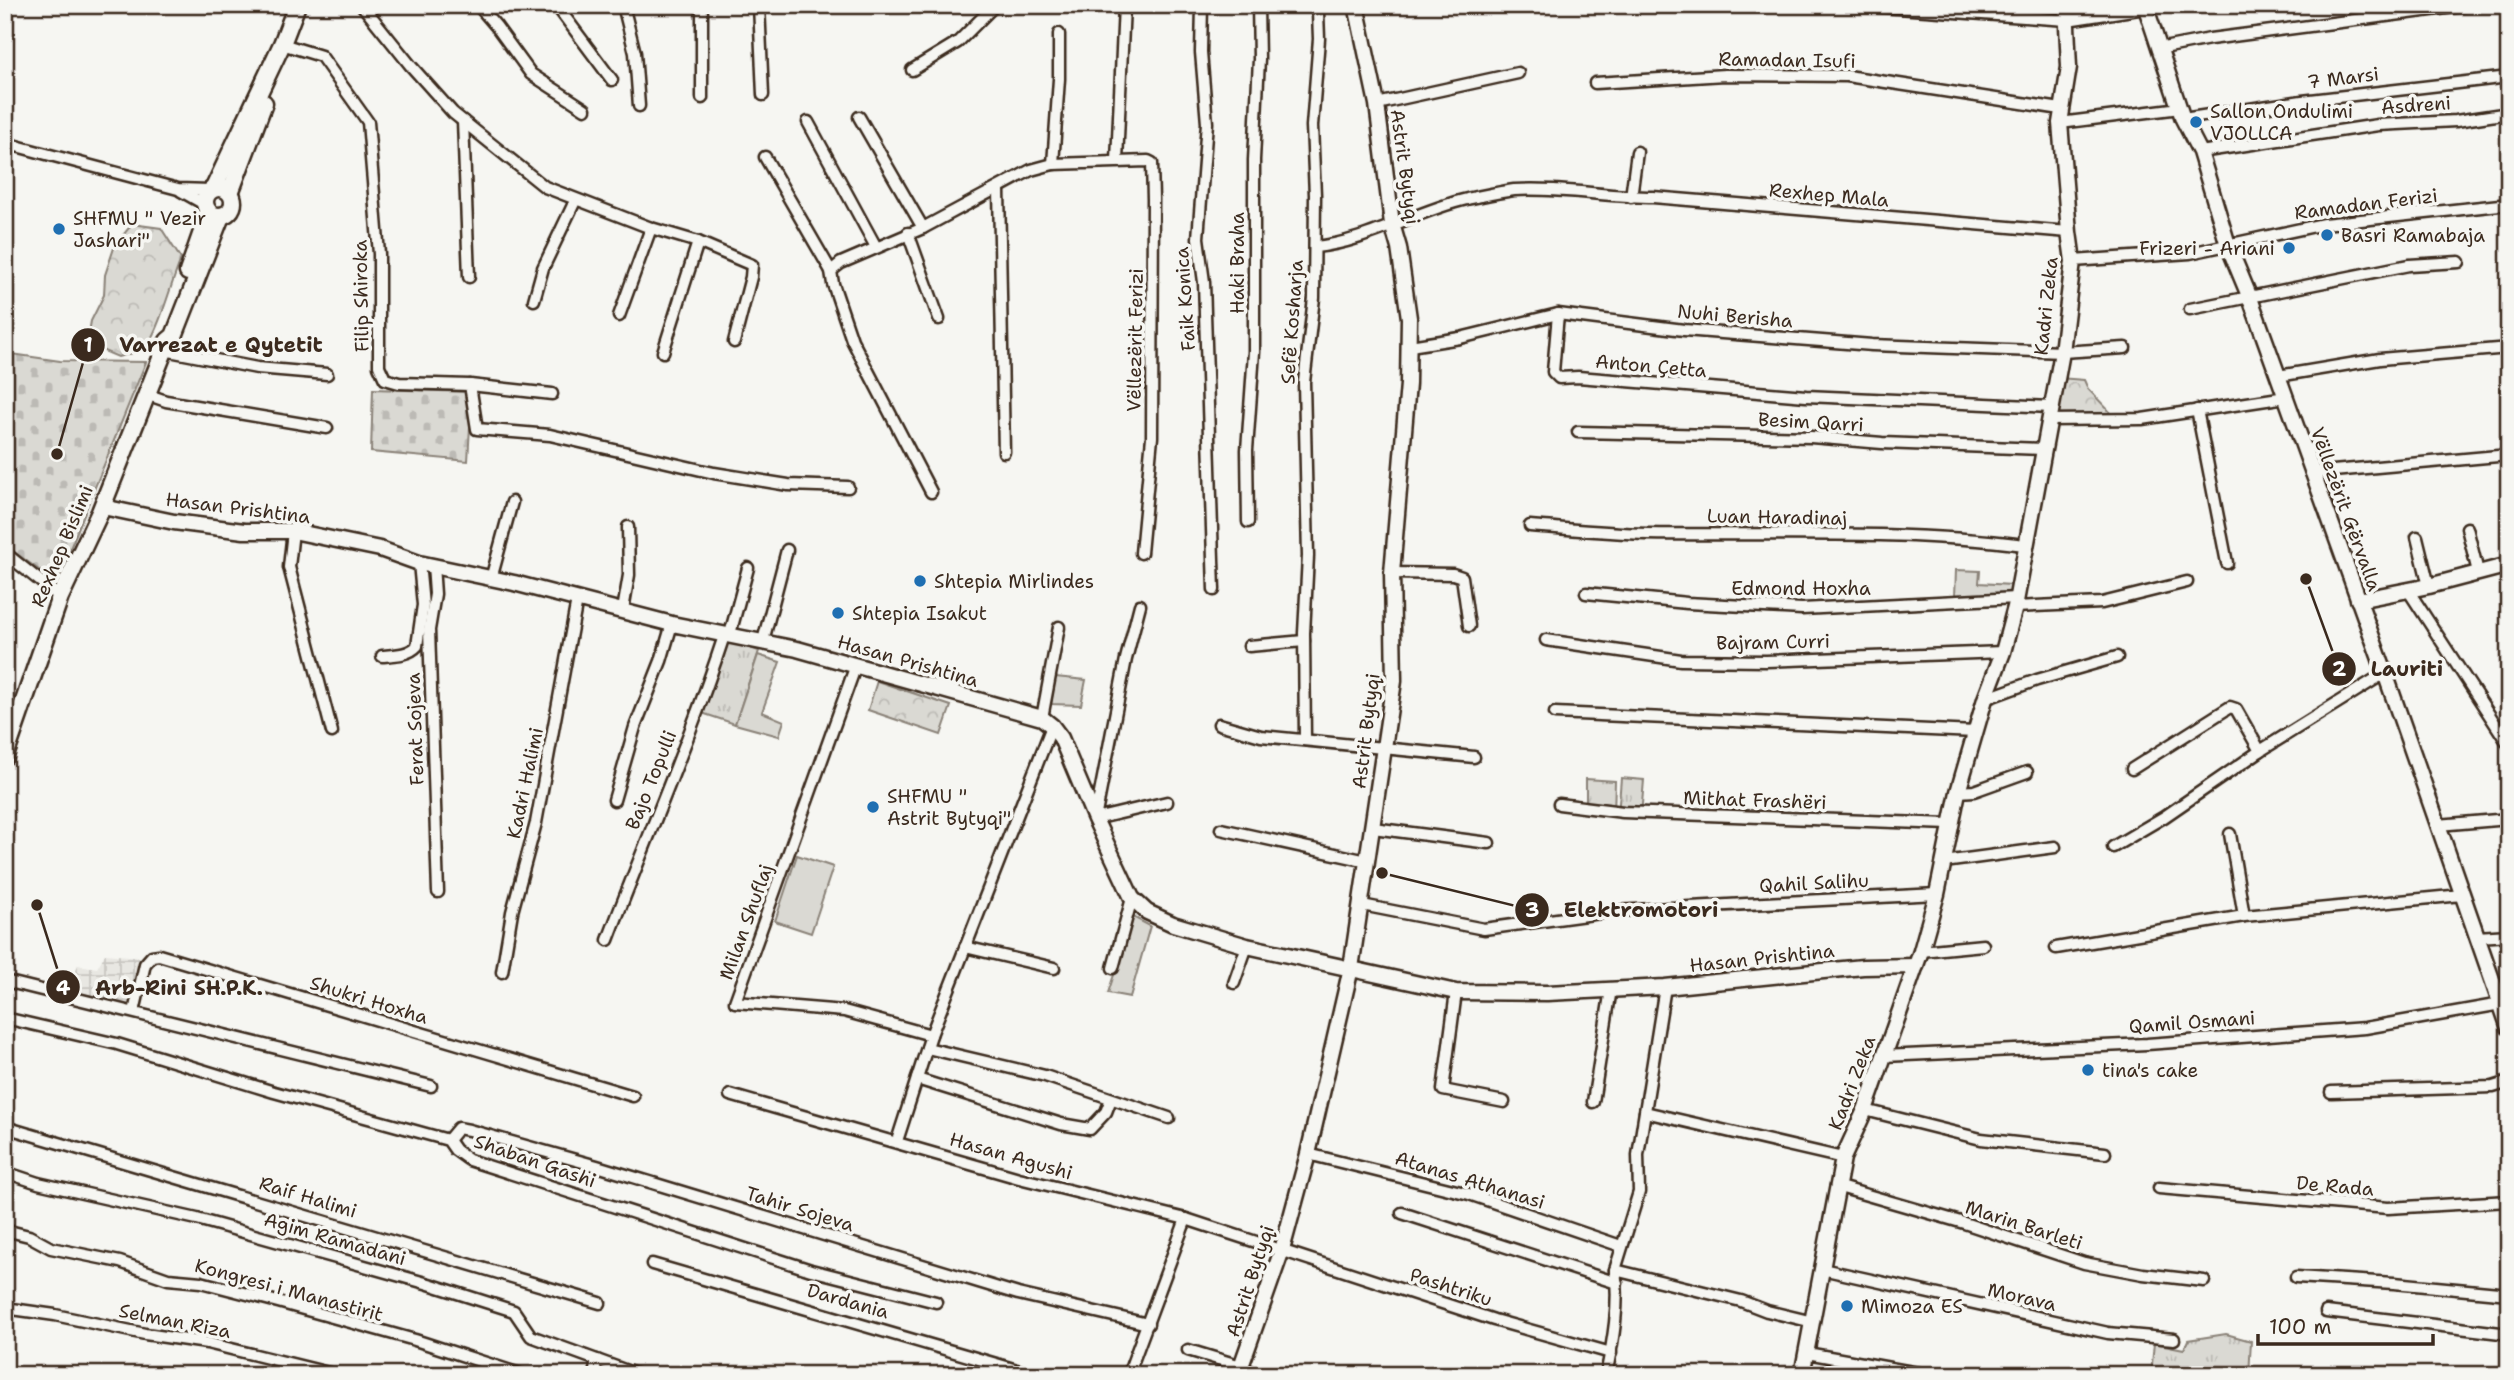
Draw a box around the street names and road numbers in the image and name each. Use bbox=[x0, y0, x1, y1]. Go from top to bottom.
street label: Ramadan Isufi bbox=[1718, 46, 1856, 74]
street label: 7 Marsi bbox=[2306, 61, 2380, 95]
street label: Asdreni bbox=[2380, 90, 2452, 120]
street label: Astrit Bytyqi bbox=[1385, 108, 1425, 226]
street label: Rexhep Mala bbox=[1768, 177, 1890, 213]
street label: Ramadan Ferizi bbox=[2293, 183, 2439, 225]
street label: Haki Braha bbox=[1225, 212, 1250, 314]
street label: Filip Shiroka bbox=[348, 239, 374, 352]
street label: Faik Konica bbox=[1169, 246, 1201, 352]
street label: Kadri Zeka bbox=[2028, 255, 2064, 357]
street label: Sefë Kosharja bbox=[1275, 259, 1309, 385]
street label: Vëllezërit Ferizi bbox=[1121, 268, 1149, 412]
street label: Nuhi Berisha bbox=[1676, 298, 1794, 334]
street label: Anton Çetta bbox=[1594, 349, 1708, 383]
street label: Besim Qarri bbox=[1757, 407, 1865, 437]
street label: Vëllezërit Gërvalla bbox=[2305, 424, 2387, 594]
street label: Rexhep Bislimi bbox=[25, 481, 99, 611]
street label: Hasan Prishtina bbox=[164, 487, 312, 529]
street label: Luan Haradinaj bbox=[1707, 503, 1847, 531]
street label: Edmond Hoxha bbox=[1731, 576, 1871, 601]
street label: Hasan Prishtina bbox=[835, 629, 982, 693]
street label: Bajram Curri bbox=[1716, 629, 1830, 655]
street label: Ferat Sojeva bbox=[401, 672, 429, 786]
street label: Astrit Bytyqi bbox=[1347, 672, 1385, 790]
street label: Kadri Halimi bbox=[501, 725, 549, 841]
street label: Bajo Topulli bbox=[620, 727, 682, 833]
street label: Mithat Frashëri bbox=[1683, 785, 1827, 815]
street label: Milan Shuflaj bbox=[713, 861, 779, 983]
street label: Qahil Salihu bbox=[1759, 868, 1869, 898]
street label: Hasan Prishtina bbox=[1688, 938, 1836, 978]
street label: Shukri Hoxha bbox=[307, 970, 431, 1030]
street label: Qamil Osmani bbox=[2128, 1005, 2256, 1039]
street label: Kadri Zeka bbox=[1823, 1032, 1881, 1134]
street label: Hasan Agushi bbox=[947, 1127, 1075, 1185]
street label: Shaban Gashi bbox=[471, 1128, 599, 1194]
street label: Atanas Athanasi bbox=[1392, 1145, 1548, 1215]
street label: Raif Halimi bbox=[256, 1170, 360, 1224]
street label: De Rada bbox=[2295, 1170, 2375, 1202]
street label: Tahir Sojeva bbox=[743, 1181, 857, 1237]
street label: Marin Barleti bbox=[1962, 1194, 2086, 1256]
street label: Agim Ramadani bbox=[261, 1207, 409, 1271]
street label: Astrit Bytyqi bbox=[1220, 1222, 1280, 1340]
street label: Kongresi i Manastirit bbox=[192, 1253, 386, 1327]
street label: Pashtriku bbox=[1407, 1262, 1495, 1312]
street label: Dardania bbox=[804, 1277, 892, 1325]
street label: Morava bbox=[1985, 1277, 2059, 1317]
street label: Selman Riza bbox=[117, 1298, 233, 1344]

